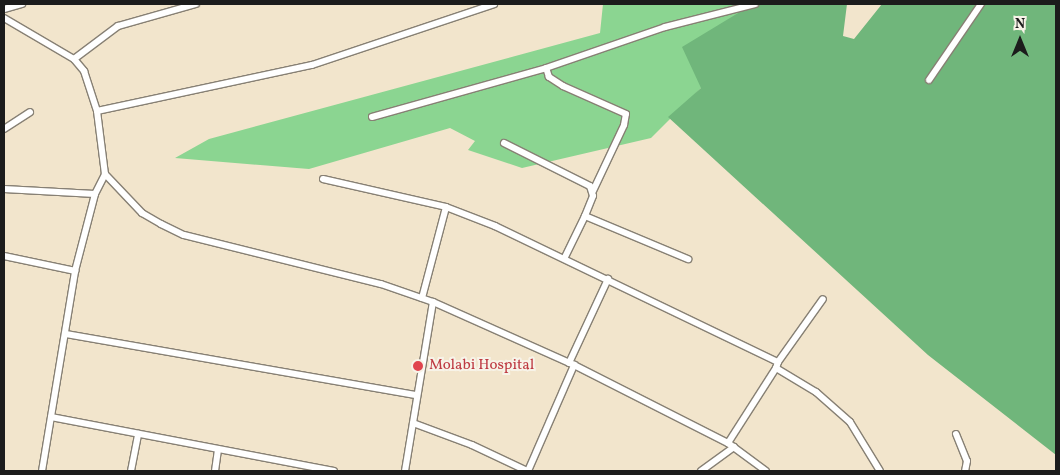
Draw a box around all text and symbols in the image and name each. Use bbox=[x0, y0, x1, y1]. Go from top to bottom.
north arrow bbox=[995, 15, 1045, 65]
text: N bbox=[1015, 15, 1025, 34]
place label: Molabi Hospital bbox=[429, 357, 534, 375]
marker: Molabi Hospital bbox=[411, 359, 425, 373]

